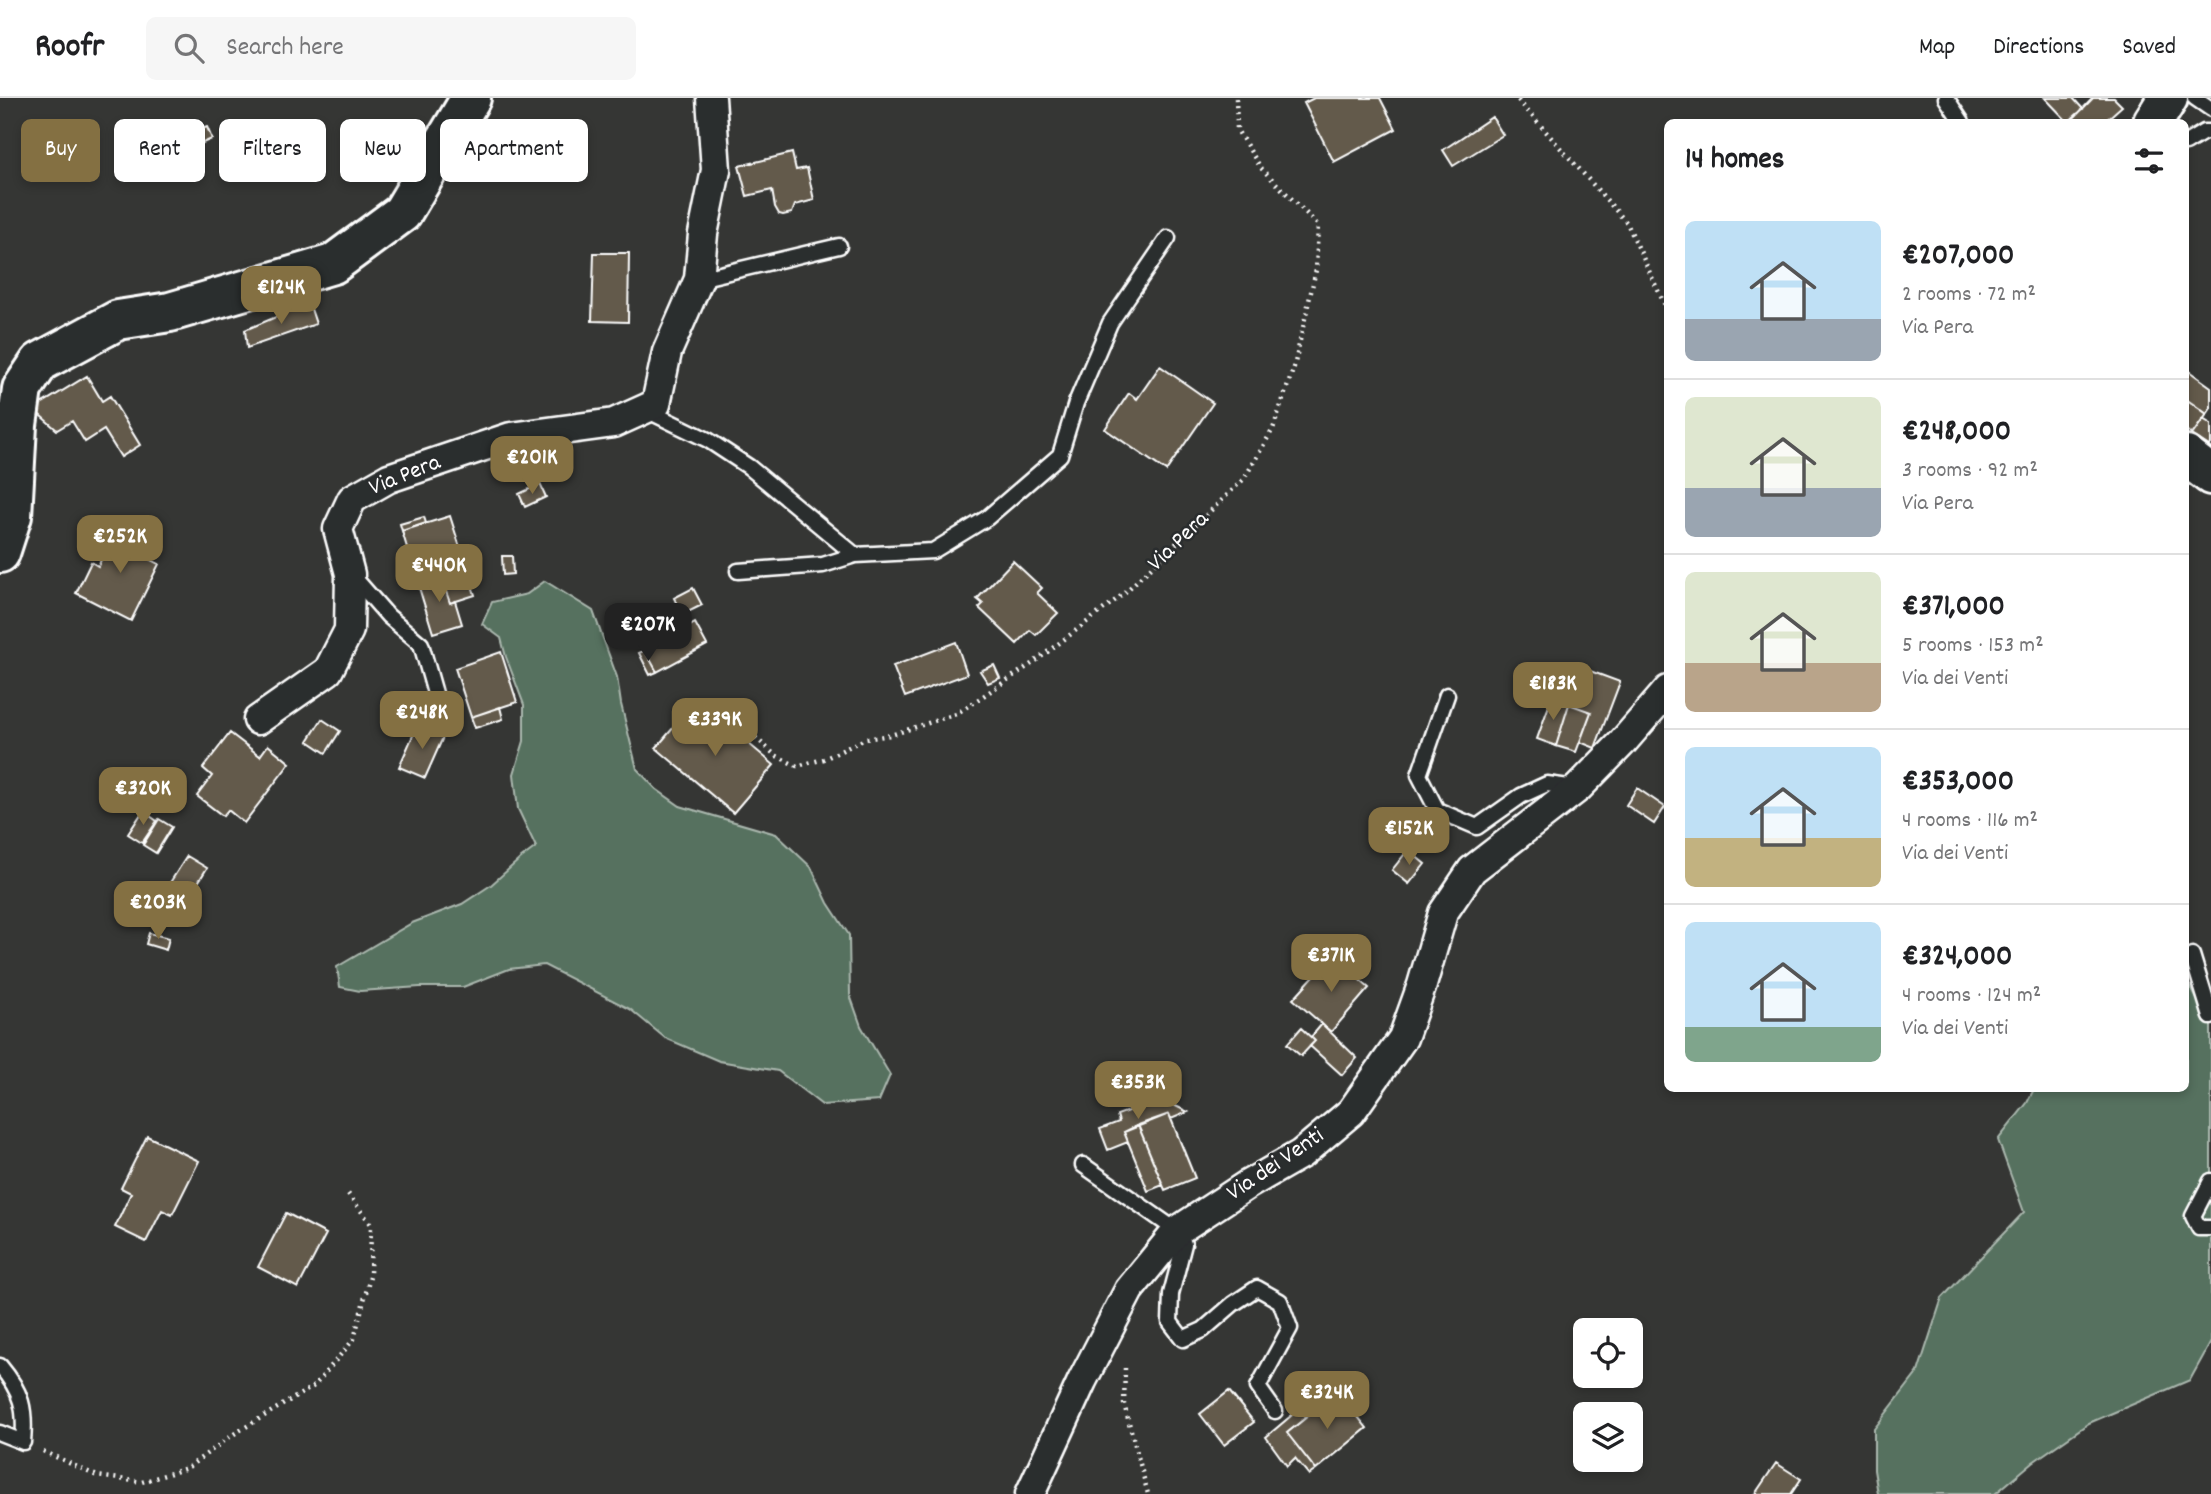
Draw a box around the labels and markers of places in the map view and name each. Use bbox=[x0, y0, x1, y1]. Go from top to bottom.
pin: €124K bbox=[232, 266, 330, 326]
pin: €201K bbox=[483, 436, 581, 496]
pin: €252K bbox=[71, 516, 169, 575]
pin: €440K bbox=[390, 545, 488, 604]
pin: €207K bbox=[599, 603, 697, 663]
pin: €183K bbox=[1504, 662, 1602, 722]
pin: €248K bbox=[373, 692, 471, 751]
pin: €339K bbox=[666, 698, 764, 758]
pin: €320K bbox=[94, 768, 192, 827]
pin: €152K bbox=[1360, 808, 1458, 867]
pin: €203K bbox=[109, 882, 207, 941]
pin: €371K bbox=[1282, 934, 1380, 994]
pin: €353K bbox=[1089, 1062, 1187, 1121]
pin: €324K bbox=[1278, 1372, 1376, 1431]

